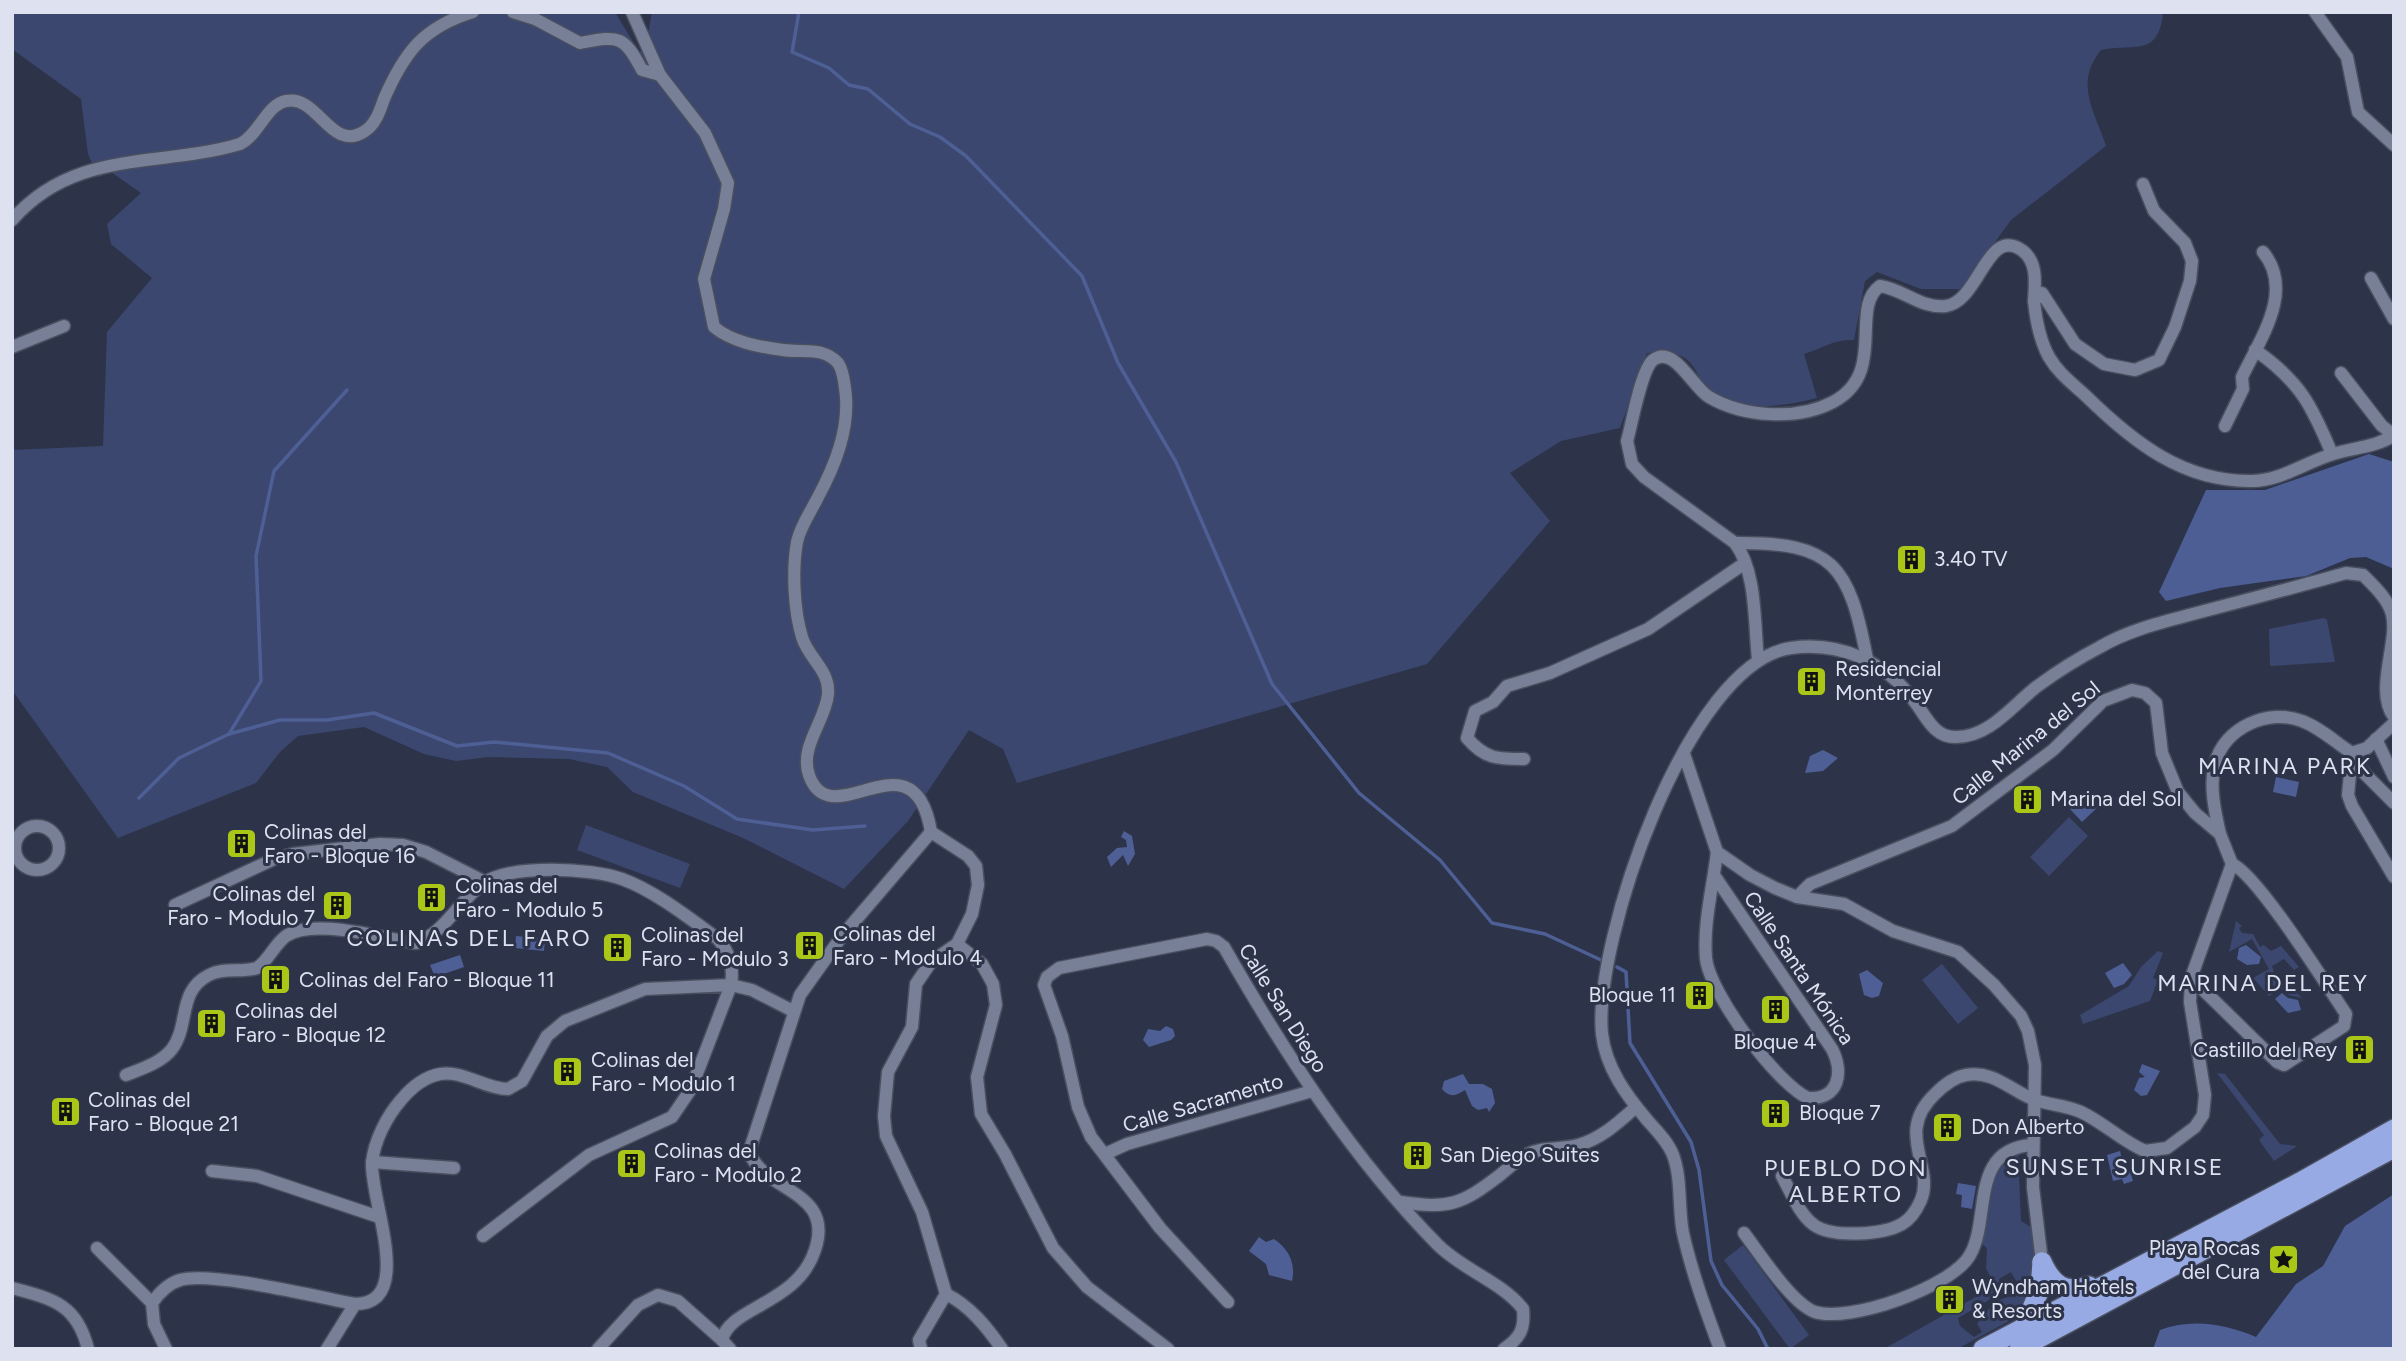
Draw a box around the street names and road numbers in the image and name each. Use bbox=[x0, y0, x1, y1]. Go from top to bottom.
street label: Calle Marina del Sol bbox=[1947, 675, 2105, 810]
street label: Calle Santa Mónica bbox=[1739, 886, 1860, 1049]
street label: Calle San Diego bbox=[1234, 939, 1333, 1077]
street label: Calle Sacramento bbox=[1120, 1068, 1286, 1137]

